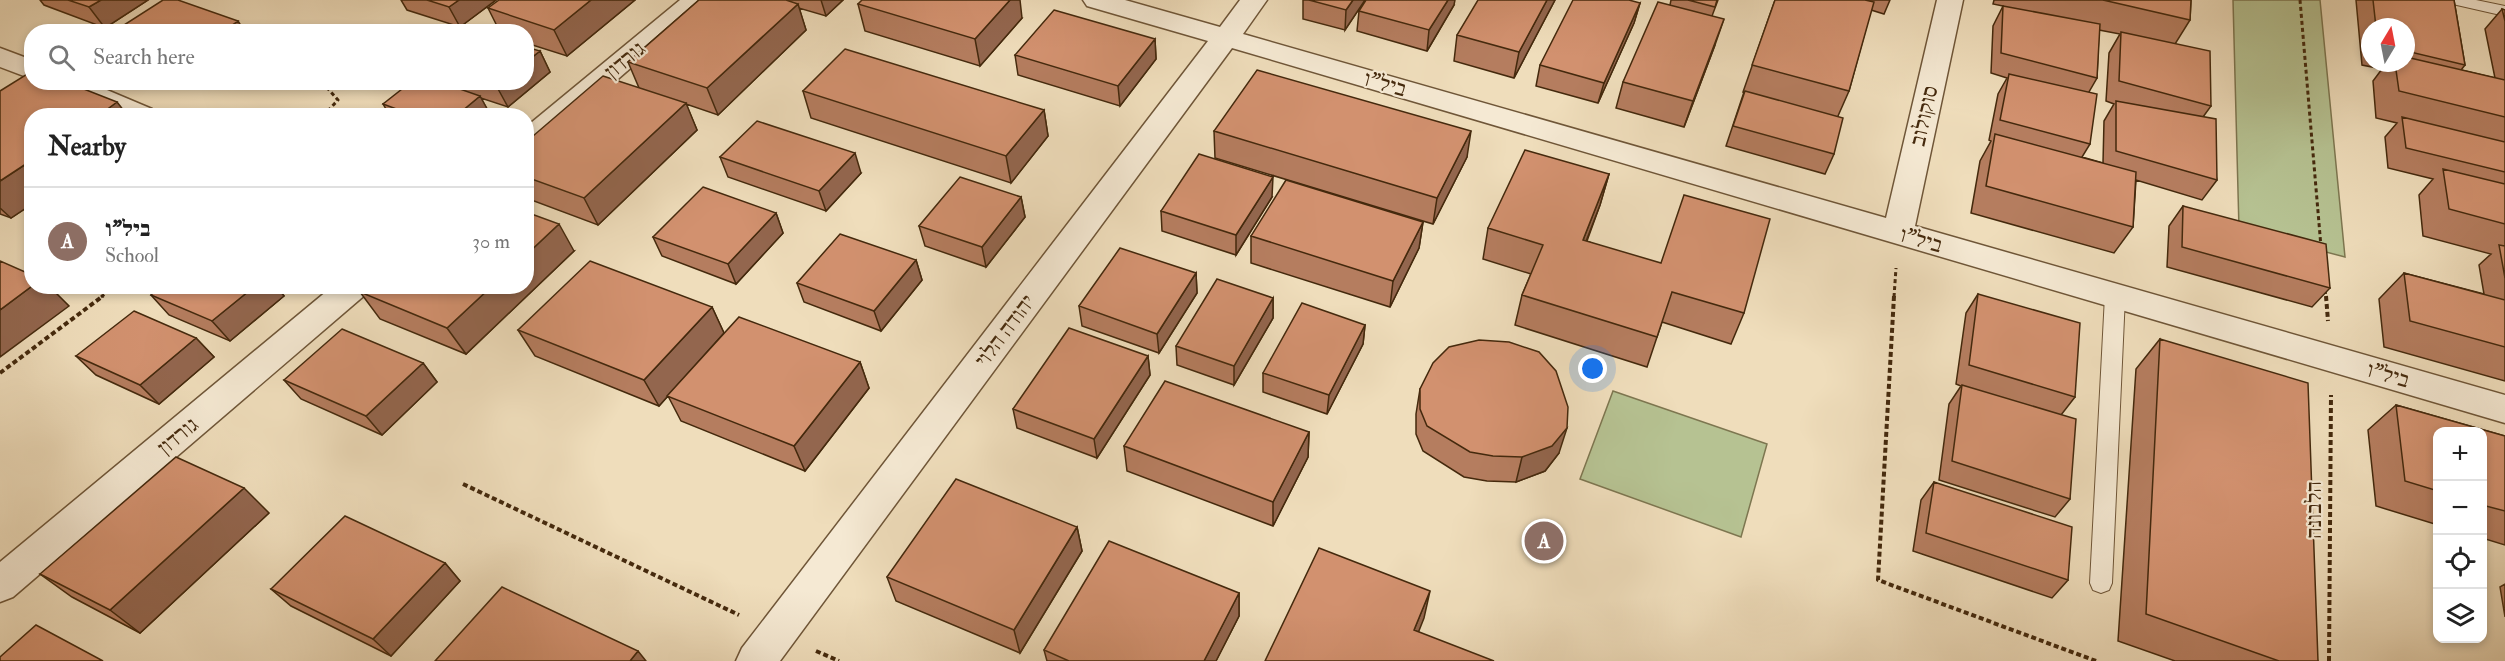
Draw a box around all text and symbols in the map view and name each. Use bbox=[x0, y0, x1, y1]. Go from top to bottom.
north arrow bbox=[2361, 18, 2415, 72]
search box bbox=[24, 24, 534, 90]
street label: גורדון bbox=[599, 35, 651, 85]
icon: search bbox=[45, 41, 78, 74]
text: Search here bbox=[93, 43, 195, 71]
street label: ביל"ו bbox=[1360, 65, 1410, 103]
street label: סוקולוב bbox=[1903, 83, 1945, 149]
text: Nearby bbox=[48, 131, 126, 163]
text: ביל"ו bbox=[105, 215, 150, 243]
street label: ביל"ו bbox=[1896, 221, 1946, 259]
text: A bbox=[61, 229, 74, 254]
text: 30 m bbox=[472, 229, 510, 254]
text: School bbox=[105, 243, 159, 268]
street label: יהודה הלוי bbox=[968, 289, 1042, 373]
your location bbox=[1578, 354, 1607, 383]
street label: ביל"ו bbox=[2363, 356, 2413, 394]
street label: גורדון bbox=[152, 411, 204, 461]
map controls bbox=[2433, 427, 2487, 643]
button: + bbox=[2433, 427, 2487, 481]
street label: הלבונה bbox=[2300, 481, 2328, 539]
button: − bbox=[2433, 481, 2487, 535]
pin: A bbox=[1524, 518, 1564, 564]
button: locate bbox=[2433, 535, 2487, 589]
button: layers bbox=[2433, 589, 2487, 643]

